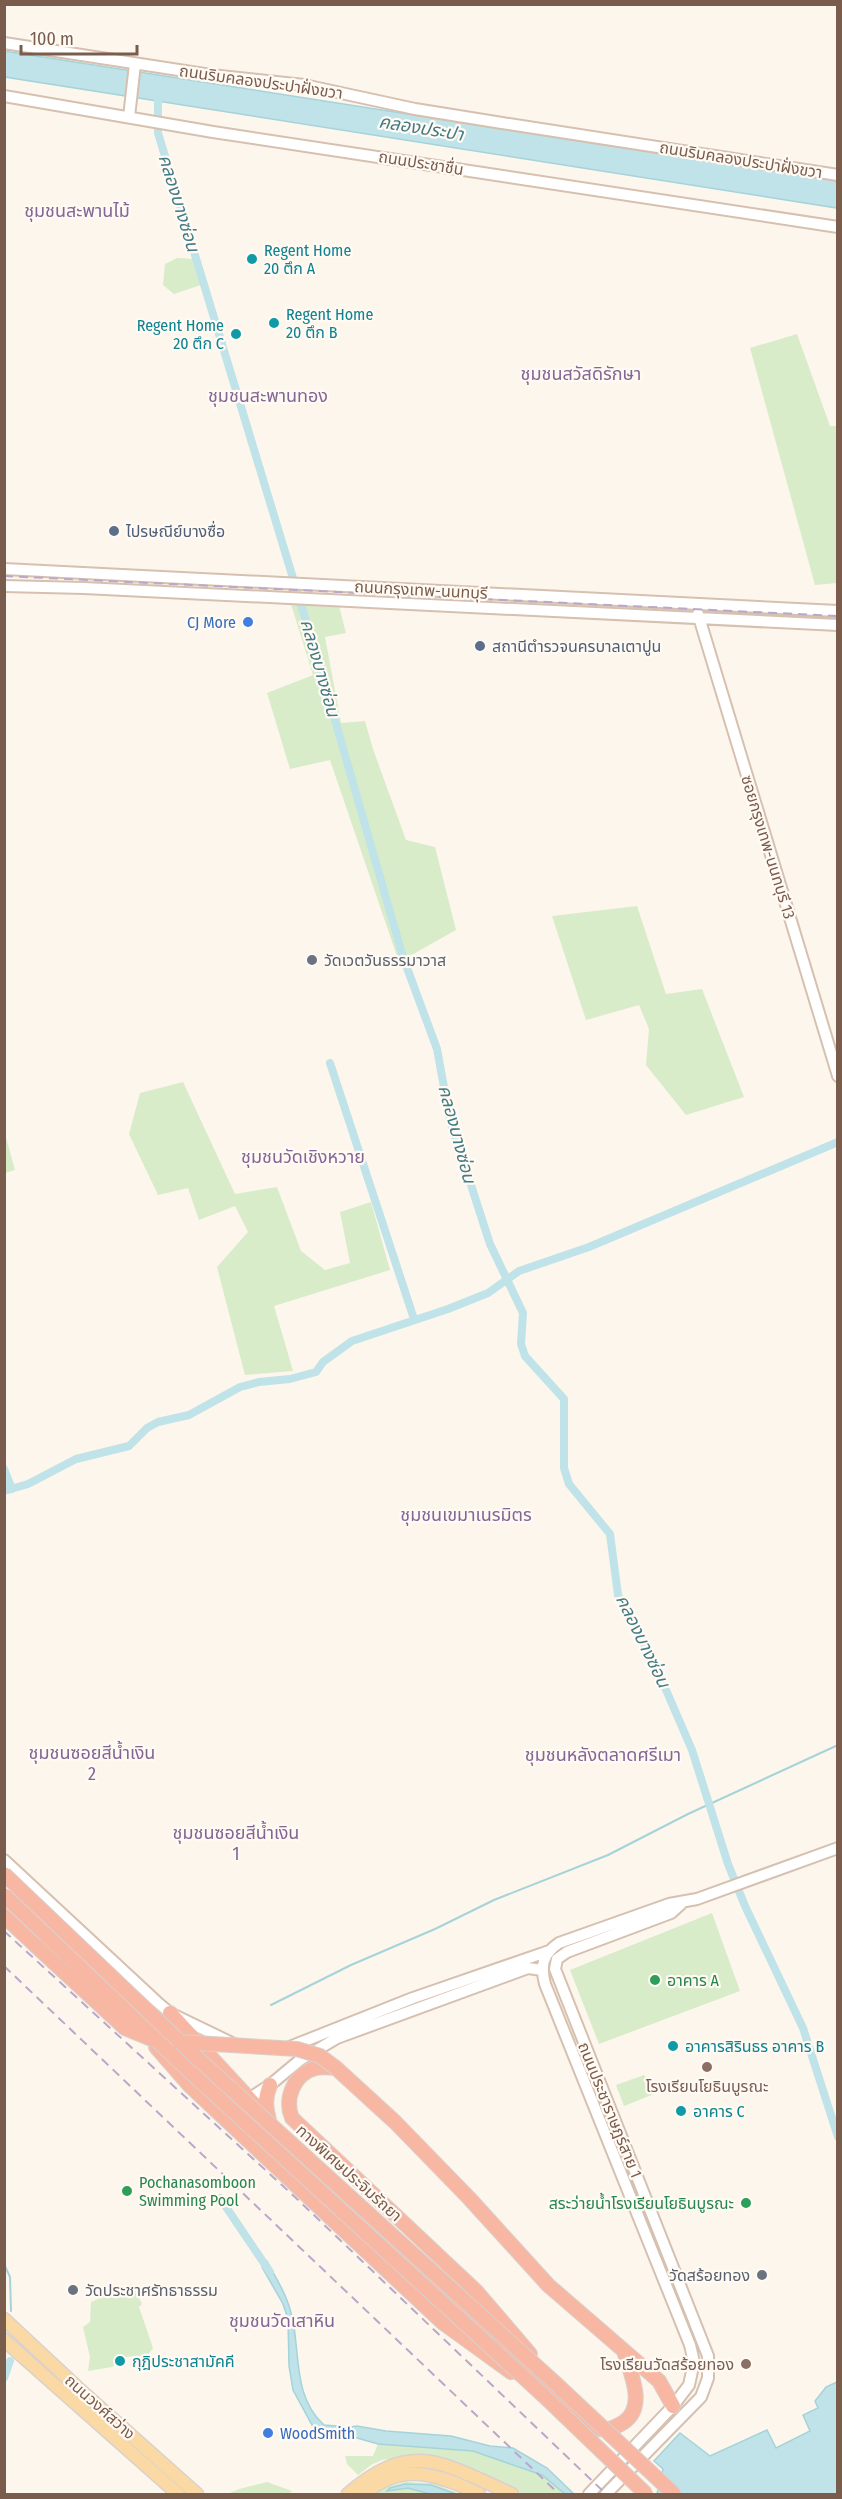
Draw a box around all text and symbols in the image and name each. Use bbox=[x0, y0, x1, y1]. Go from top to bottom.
scale bar bbox=[21, 18, 136, 56]
text: 100 m bbox=[30, 28, 74, 50]
street label: ถนนริมคลองประปาฝั่งขวา bbox=[178, 60, 344, 103]
water label: คลองประปา bbox=[377, 110, 466, 146]
street label: ถนนริมคลองประปาฝั่งขวา bbox=[658, 136, 824, 182]
street label: ถนนประชาชื่น bbox=[377, 145, 465, 179]
water label: คลองบางซ่อน bbox=[154, 152, 204, 255]
district label: ชุมชนสะพานไม้ bbox=[24, 200, 130, 222]
place label: Regent Home 20 ตึก A bbox=[264, 241, 351, 278]
marker: Regent Home 20 ตึก A bbox=[245, 252, 259, 266]
place label: Regent Home 20 ตึก B bbox=[286, 305, 373, 342]
place label: Regent Home 20 ตึก C bbox=[137, 316, 224, 353]
marker: Regent Home 20 ตึก B bbox=[267, 316, 281, 330]
marker: Regent Home 20 ตึก C bbox=[229, 327, 243, 341]
district label: ชุมชนสวัสดิรักษา bbox=[521, 363, 641, 385]
district label: ชุมชนสะพานทอง bbox=[208, 385, 328, 407]
place label: ไปรษณีย์บางซื่อ bbox=[125, 520, 225, 541]
marker: ไปรษณีย์บางซื่อ bbox=[107, 524, 121, 538]
street label: ถนนกรุงเทพ-นนทบุรี bbox=[354, 577, 488, 603]
place label: CJ More bbox=[187, 613, 236, 632]
marker: CJ More bbox=[241, 615, 255, 629]
water label: คลองบางซ่อน bbox=[296, 617, 345, 720]
place label: สถานีตำรวจนครบาลเตาปูน bbox=[492, 637, 661, 656]
marker: สถานีตำรวจนครบาลเตาปูน bbox=[473, 639, 487, 653]
street label: ซอยกรุงเทพ-นนทบุรี 13 bbox=[737, 773, 799, 921]
place label: วัดเวตวันธรรมาวาส bbox=[324, 951, 446, 970]
marker: วัดเวตวันธรรมาวาส bbox=[305, 953, 319, 967]
water label: คลองบางซ่อน bbox=[433, 1083, 481, 1186]
district label: ชุมชนวัดเชิงหวาย bbox=[241, 1146, 365, 1168]
district label: ชุมชนเขมาเนรมิตร bbox=[400, 1504, 532, 1526]
water label: คลองบางซ่อน bbox=[611, 1591, 675, 1692]
district label: ชุมชนซอยสีน้ำเงิน 2 bbox=[29, 1740, 155, 1785]
district label: ชุมชนหลังตลาดศรีเมา bbox=[525, 1744, 681, 1766]
district label: ชุมชนซอยสีน้ำเงิน 1 bbox=[173, 1820, 299, 1865]
place label: อาคาร A bbox=[667, 1971, 720, 1990]
marker: อาคาร A bbox=[648, 1973, 662, 1987]
place label: อาคารสิรินธร อาคาร B bbox=[685, 2037, 824, 2056]
street label: ถนนประชาราษฎร์สาย 1 bbox=[574, 2039, 646, 2181]
marker: อาคารสิรินธร อาคาร B bbox=[666, 2039, 680, 2053]
marker: โรงเรียนโยธินบูรณะ bbox=[700, 2060, 714, 2074]
place label: โรงเรียนโยธินบูรณะ bbox=[646, 2077, 768, 2096]
place label: อาคาร C bbox=[693, 2102, 745, 2121]
marker: อาคาร C bbox=[674, 2104, 688, 2118]
street label: ทางพิเศษประจิมรัถยา bbox=[292, 2121, 406, 2225]
place label: Pochanasomboon Swimming Pool bbox=[139, 2173, 256, 2210]
marker: Pochanasomboon Swimming Pool bbox=[120, 2184, 134, 2198]
place label: สระว่ายนํ้าโรงเรียนโยธินบูรณะ bbox=[549, 2192, 734, 2213]
marker: สระว่ายนํ้าโรงเรียนโยธินบูรณะ bbox=[739, 2196, 753, 2210]
place label: วัดสร้อยทอง bbox=[669, 2266, 750, 2285]
marker: วัดสร้อยทอง bbox=[755, 2268, 769, 2282]
place label: วัดประชาศรัทธาธรรม bbox=[85, 2281, 218, 2300]
marker: วัดประชาศรัทธาธรรม bbox=[66, 2283, 80, 2297]
district label: ชุมชนวัดเสาหิน bbox=[229, 2310, 335, 2332]
place label: กุฎิประชาสามัคคี bbox=[132, 2352, 235, 2371]
marker: กุฎิประชาสามัคคี bbox=[113, 2354, 127, 2368]
place label: โรงเรียนวัดสร้อยทอง bbox=[600, 2355, 734, 2374]
marker: โรงเรียนวัดสร้อยทอง bbox=[739, 2357, 753, 2371]
street label: ถนนวงศ์สว่าง bbox=[61, 2371, 139, 2443]
place label: WoodSmith bbox=[280, 2424, 355, 2443]
marker: WoodSmith bbox=[261, 2426, 275, 2440]

